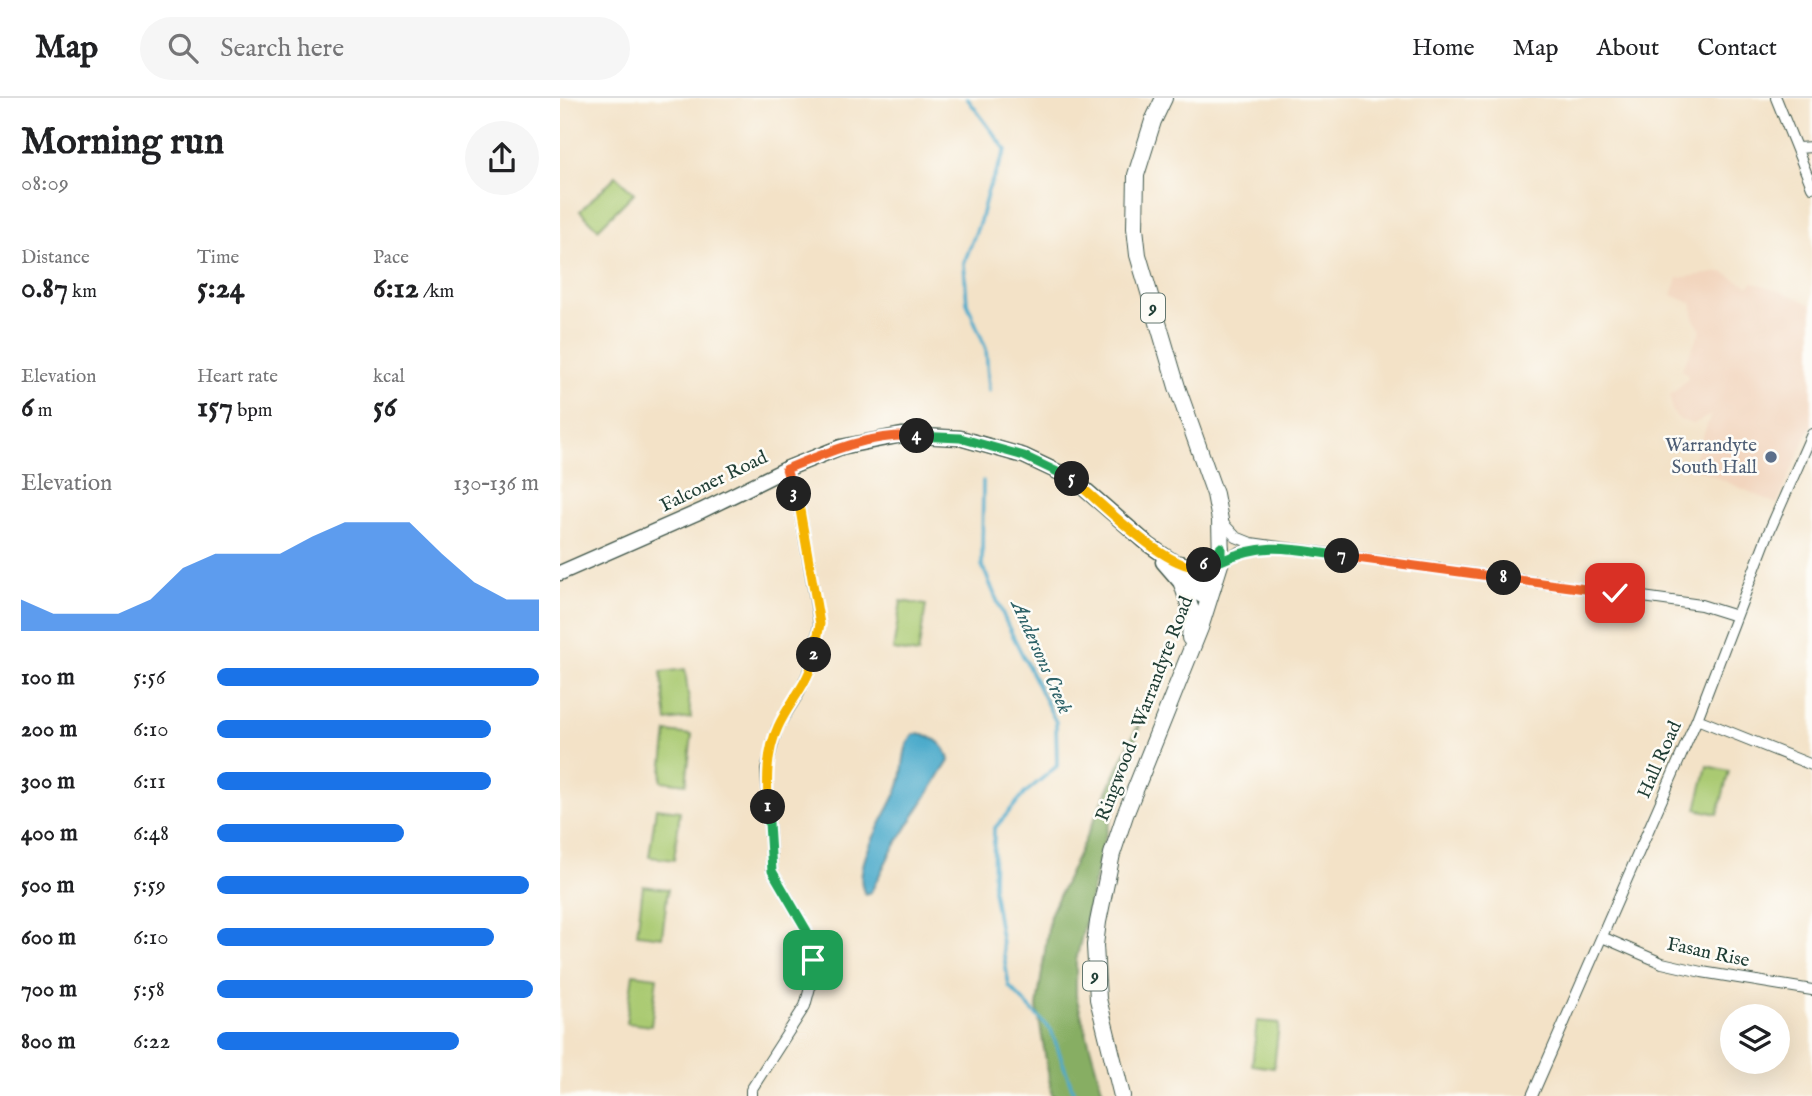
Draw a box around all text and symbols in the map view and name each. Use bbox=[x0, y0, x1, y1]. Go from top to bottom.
search box bbox=[140, 17, 630, 80]
text: Map bbox=[35, 27, 98, 69]
icon: search bbox=[164, 29, 202, 67]
text: Search here bbox=[220, 32, 344, 65]
text: Home bbox=[1412, 33, 1475, 64]
text: Map bbox=[1513, 33, 1559, 64]
text: About bbox=[1597, 33, 1659, 64]
text: Contact bbox=[1697, 33, 1777, 64]
text: Morning run bbox=[21, 119, 224, 167]
button: share bbox=[465, 121, 539, 195]
text: 08:09 bbox=[21, 169, 69, 198]
text: Distance bbox=[21, 246, 90, 270]
text: Time bbox=[197, 246, 239, 270]
text: Pace bbox=[373, 246, 409, 270]
text: 0.87 bbox=[21, 270, 68, 308]
text: 5:24 bbox=[197, 270, 245, 308]
text: 6:12 bbox=[373, 270, 419, 308]
text: km bbox=[68, 280, 97, 304]
text: /km bbox=[419, 280, 454, 304]
road number: 9 bbox=[1141, 294, 1165, 322]
text: Elevation bbox=[21, 365, 96, 389]
text: Heart rate bbox=[197, 365, 278, 389]
text: kcal bbox=[373, 365, 405, 389]
text: 6 bbox=[21, 389, 34, 427]
text: 157 bbox=[197, 389, 233, 427]
text: 56 bbox=[373, 389, 396, 427]
text: m bbox=[34, 399, 52, 423]
text: bpm bbox=[233, 399, 272, 423]
pin: 4 bbox=[900, 418, 934, 454]
text: 4 bbox=[912, 423, 921, 447]
place label: Warrandyte South Hall bbox=[1665, 434, 1758, 480]
street label: Falconer Road bbox=[656, 445, 772, 518]
marker: Warrandyte South Hall bbox=[1763, 449, 1779, 465]
pin: 5 bbox=[1054, 462, 1090, 496]
text: 5 bbox=[1068, 466, 1075, 490]
text: Elevation bbox=[21, 469, 112, 498]
text: 130–136 m bbox=[453, 469, 539, 498]
pin: 3 bbox=[776, 476, 812, 512]
text: 3 bbox=[790, 481, 797, 505]
pin: 7 bbox=[1324, 538, 1360, 574]
text: 7 bbox=[1337, 543, 1346, 567]
pin: 6 bbox=[1186, 547, 1222, 582]
text: 6 bbox=[1199, 552, 1208, 576]
pin: 8 bbox=[1486, 560, 1522, 596]
pin bbox=[1585, 563, 1645, 623]
text: 8 bbox=[1500, 565, 1507, 589]
icon: check bbox=[1596, 574, 1634, 612]
street label: Ringwood - Warrandyte Road bbox=[1091, 592, 1199, 825]
water label: Andersons Creek bbox=[1003, 594, 1078, 719]
pin: 2 bbox=[796, 638, 832, 672]
text: 2 bbox=[809, 642, 818, 666]
text: 100 m bbox=[21, 663, 75, 692]
text: 5:56 bbox=[133, 663, 165, 692]
text: 200 m bbox=[21, 715, 77, 744]
text: 6:10 bbox=[133, 715, 169, 744]
street label: Hall Road bbox=[1632, 717, 1688, 802]
text: 300 m bbox=[21, 767, 75, 796]
text: 6:11 bbox=[133, 767, 166, 796]
pin: 1 bbox=[750, 790, 786, 824]
text: 1 bbox=[764, 794, 771, 818]
text: 400 m bbox=[21, 819, 78, 848]
text: 6:48 bbox=[133, 819, 169, 848]
text: 500 m bbox=[21, 871, 75, 900]
text: 5:59 bbox=[133, 871, 166, 900]
text: 600 m bbox=[21, 923, 76, 952]
text: 6:10 bbox=[133, 923, 169, 952]
pin bbox=[783, 930, 843, 990]
street label: Fasan Rise bbox=[1664, 933, 1752, 974]
icon: arrive bbox=[794, 941, 832, 979]
road number: 9 bbox=[1083, 962, 1107, 990]
text: 700 m bbox=[21, 975, 77, 1004]
text: 5:58 bbox=[133, 975, 165, 1004]
map controls bbox=[1720, 1004, 1790, 1074]
button: layers bbox=[1720, 1004, 1790, 1074]
text: 800 m bbox=[21, 1027, 75, 1056]
text: 6:22 bbox=[133, 1027, 170, 1056]

